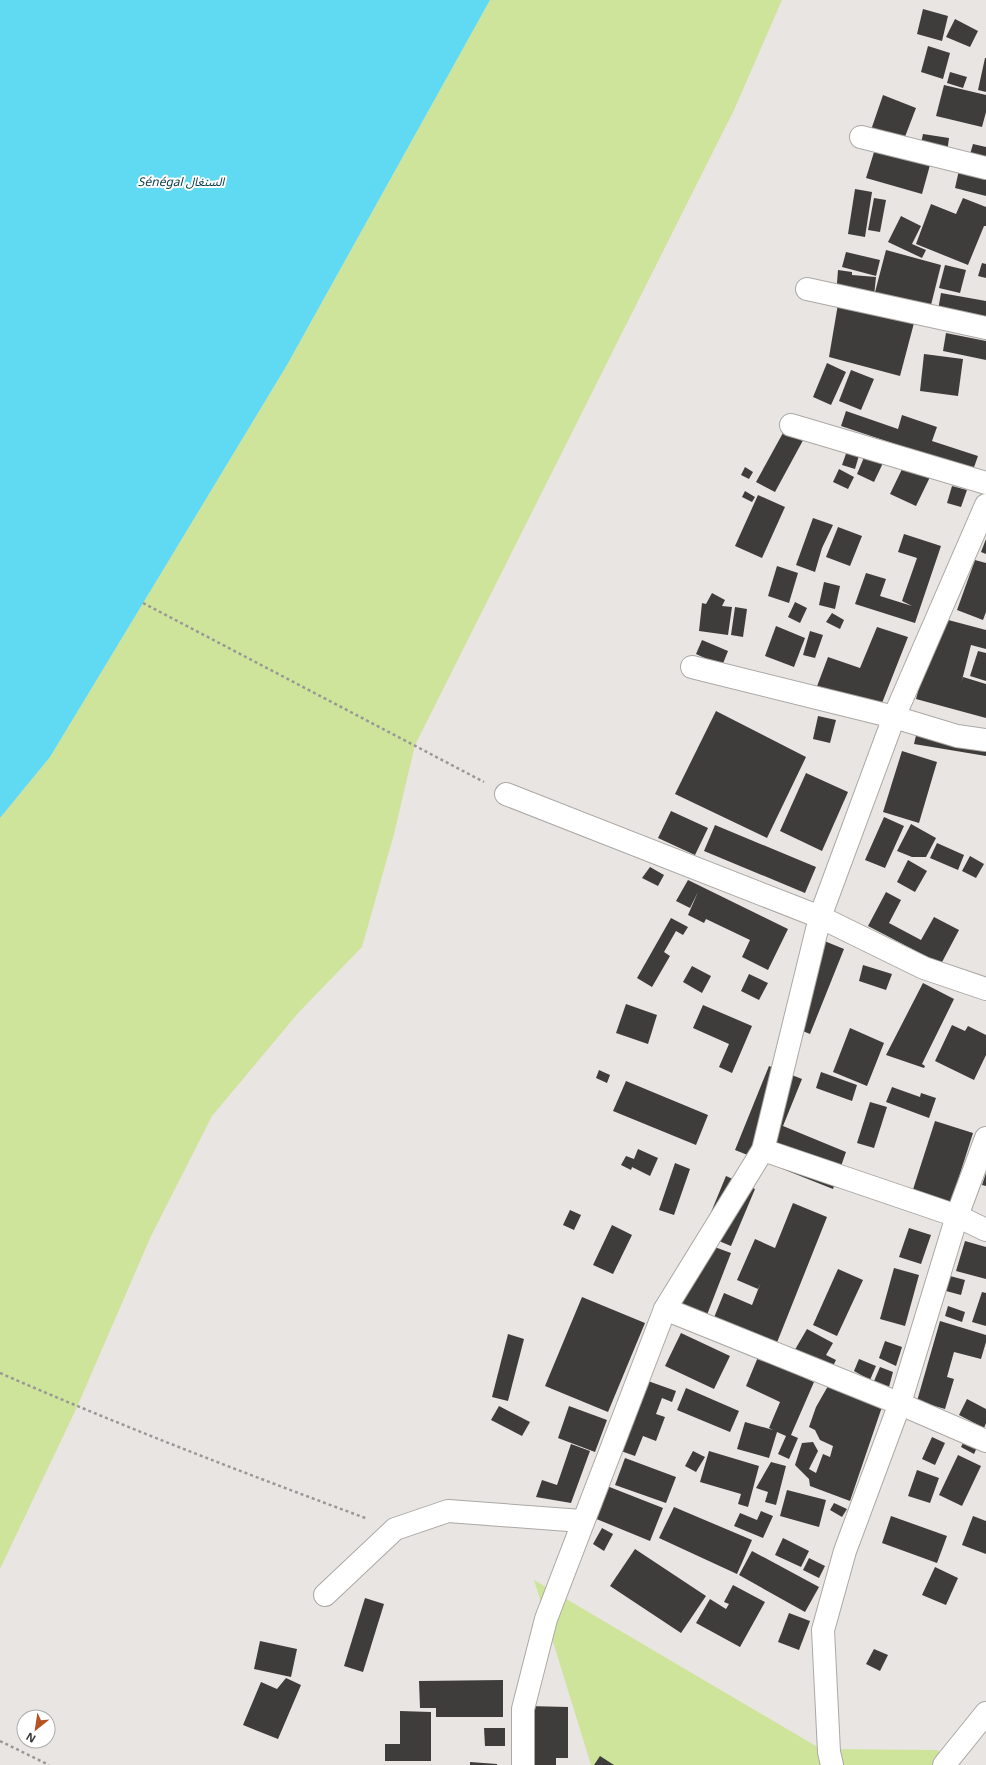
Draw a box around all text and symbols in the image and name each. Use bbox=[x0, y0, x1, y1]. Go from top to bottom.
water label: Sénégal السنغال bbox=[138, 170, 225, 195]
north arrow bbox=[16, 1709, 56, 1749]
text: N bbox=[22, 1725, 41, 1749]

